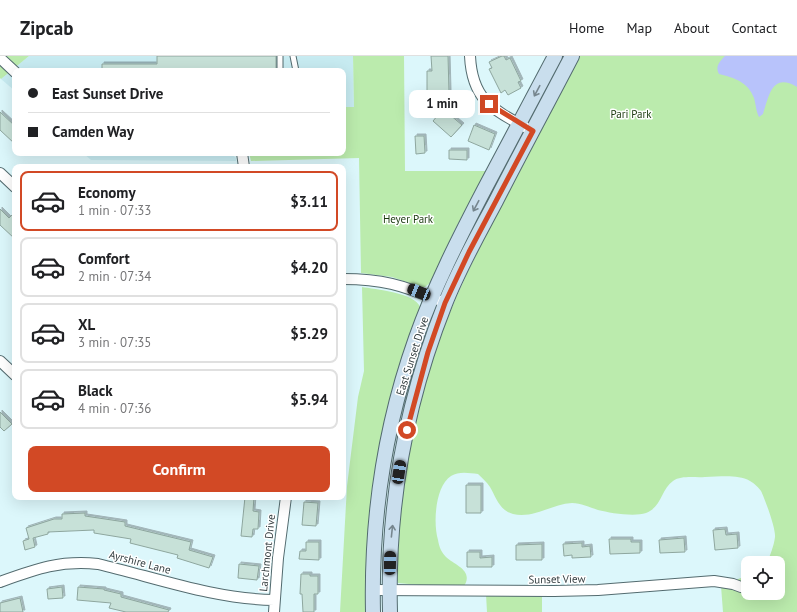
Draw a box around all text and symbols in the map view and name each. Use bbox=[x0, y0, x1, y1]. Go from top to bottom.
text: Zipcab bbox=[20, 16, 73, 40]
text: Home bbox=[569, 19, 604, 37]
text: Map bbox=[626, 19, 652, 37]
text: About bbox=[674, 19, 710, 37]
text: Contact bbox=[732, 19, 777, 37]
text: East Sunset Drive bbox=[52, 84, 163, 103]
one-way arrow bbox=[532, 84, 540, 96]
callout: 1 min bbox=[409, 90, 475, 118]
text: 1 min bbox=[426, 95, 458, 112]
route end bbox=[480, 95, 498, 113]
park label: Pari Park bbox=[610, 107, 652, 121]
text: Camden Way bbox=[52, 122, 134, 141]
icon: car bbox=[30, 183, 66, 219]
text: Economy bbox=[78, 183, 136, 202]
text: $3.11 bbox=[290, 192, 328, 211]
one-way arrow bbox=[472, 199, 479, 211]
text: 1 min · 07:33 bbox=[78, 202, 151, 219]
park label: Heyer Park bbox=[383, 212, 434, 226]
icon: car bbox=[30, 249, 66, 285]
text: Comfort bbox=[78, 249, 130, 268]
text: $4.20 bbox=[290, 258, 328, 277]
text: 2 min · 07:34 bbox=[78, 268, 151, 285]
car bbox=[406, 282, 432, 302]
street label: East Sunset Drive bbox=[393, 314, 431, 397]
icon: car bbox=[30, 315, 66, 351]
text: XL bbox=[78, 315, 95, 334]
text: $5.29 bbox=[290, 324, 328, 343]
text: 3 min · 07:35 bbox=[78, 334, 151, 351]
icon: car bbox=[30, 381, 66, 417]
text: Black bbox=[78, 381, 113, 400]
text: $5.94 bbox=[290, 390, 328, 409]
text: 4 min · 07:36 bbox=[78, 400, 151, 417]
route start bbox=[398, 421, 416, 439]
button: Confirm bbox=[28, 446, 330, 492]
car bbox=[391, 459, 407, 485]
street label: Larchmont Drive bbox=[256, 513, 278, 592]
one-way arrow bbox=[388, 525, 395, 538]
street label: Ayrshire Lane bbox=[108, 547, 173, 577]
car bbox=[384, 551, 396, 575]
map controls bbox=[741, 556, 785, 600]
button: locate bbox=[741, 556, 785, 600]
street label: Sunset View bbox=[528, 572, 586, 586]

